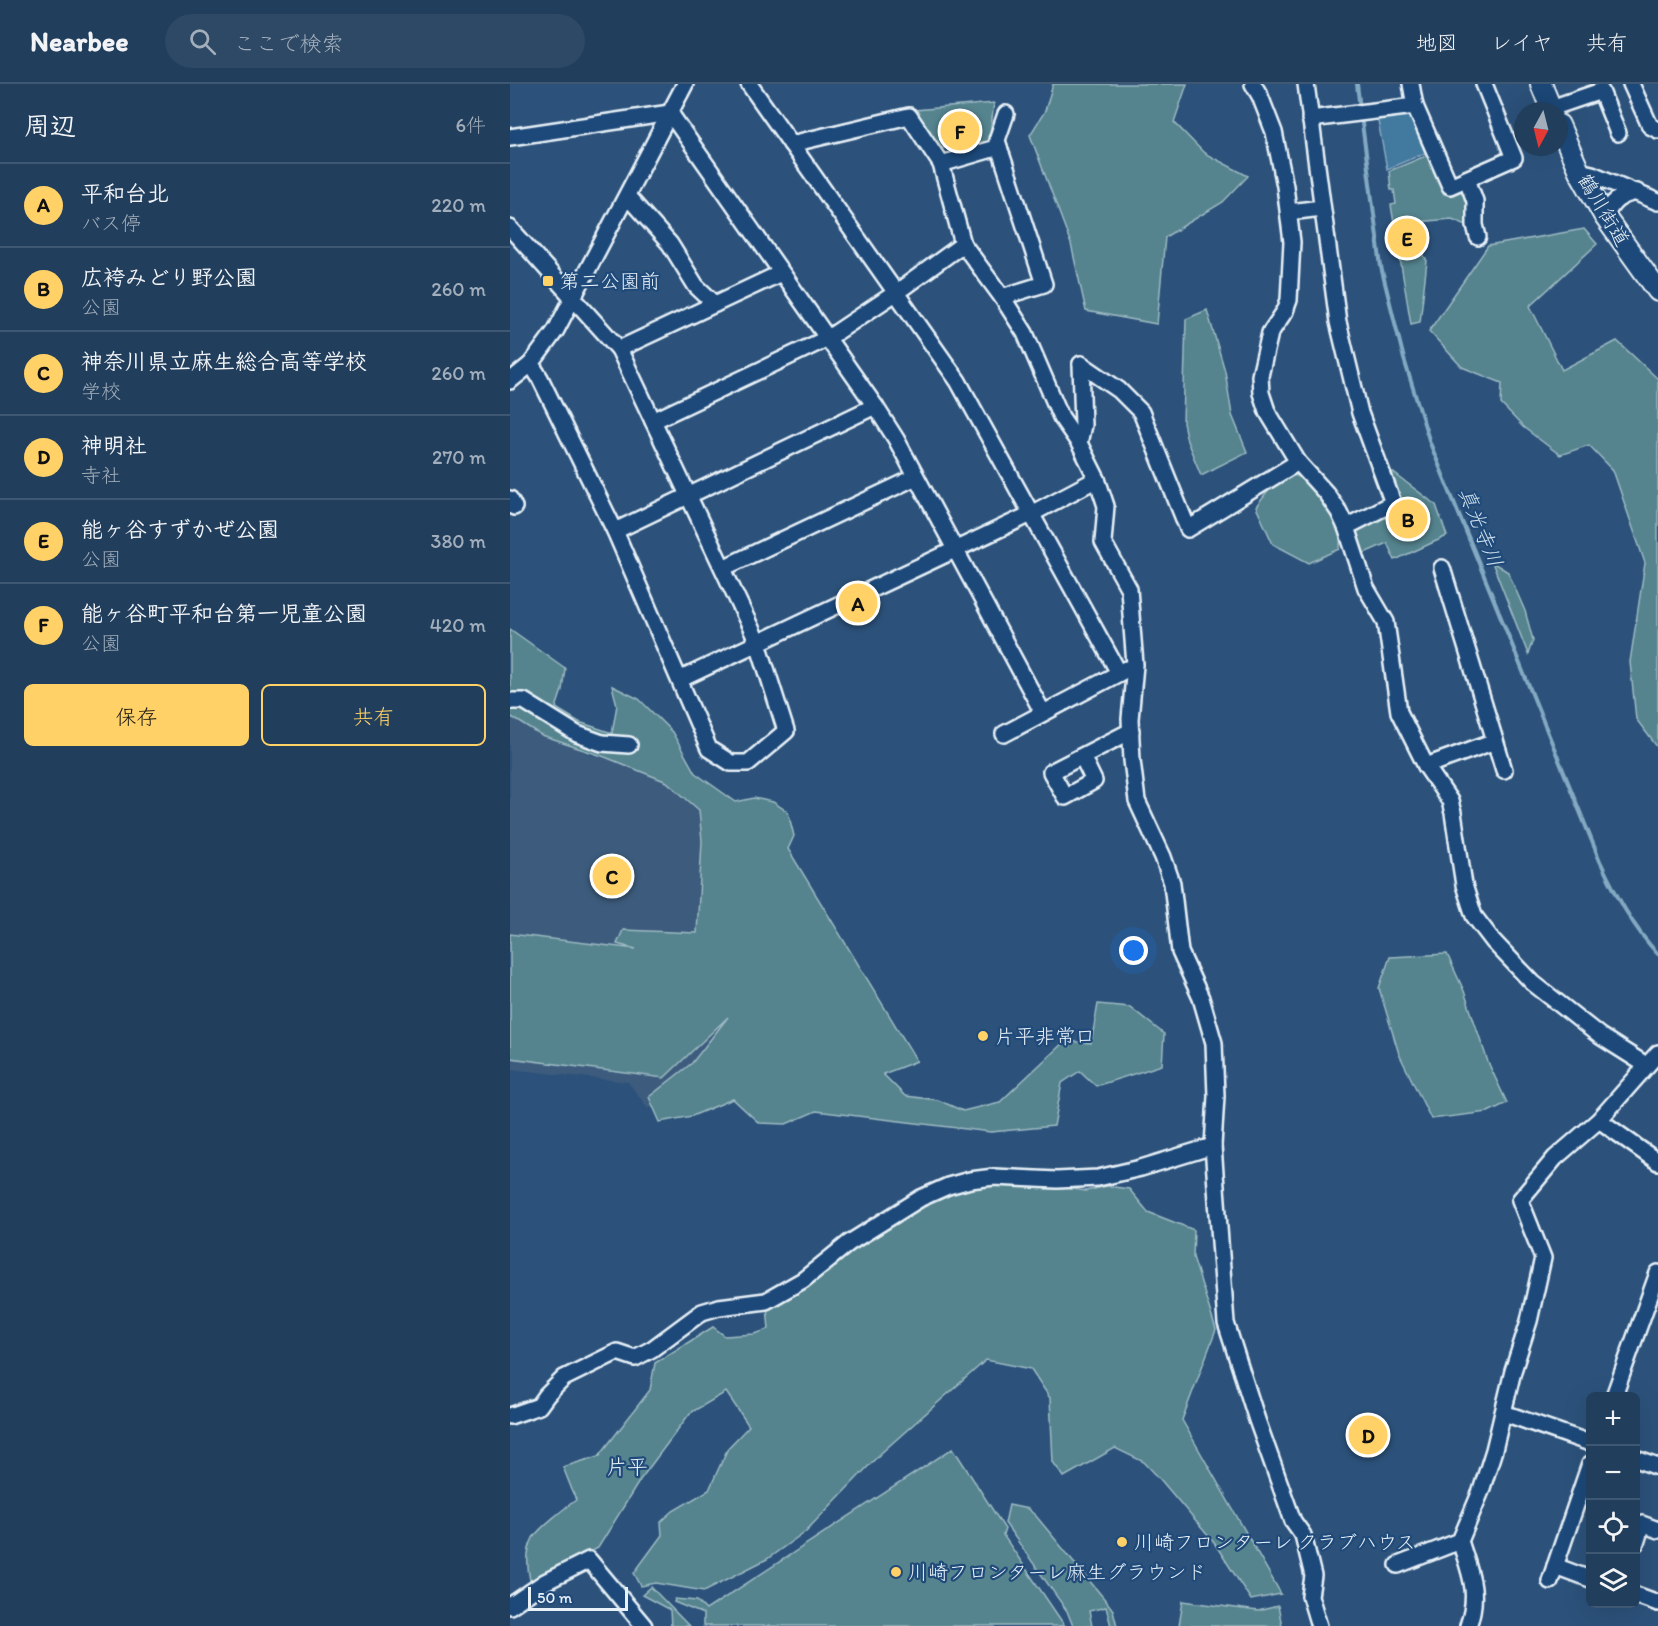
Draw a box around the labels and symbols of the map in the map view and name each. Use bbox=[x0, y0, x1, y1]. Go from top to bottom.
north arrow bbox=[1514, 102, 1568, 156]
pin: F bbox=[940, 108, 980, 154]
street label: 鶴川街道 bbox=[1573, 170, 1635, 250]
pin: E bbox=[1388, 216, 1426, 260]
place label: 第二公園前 bbox=[560, 269, 660, 293]
marker: 第二公園前 bbox=[541, 274, 555, 288]
water label: 真光寺川 bbox=[1454, 483, 1508, 571]
pin: B bbox=[1388, 496, 1428, 542]
pin: A bbox=[838, 580, 878, 626]
pin: C bbox=[592, 854, 632, 898]
your location bbox=[1119, 936, 1148, 965]
place label: 片平非常口 bbox=[995, 1024, 1095, 1048]
marker: 片平非常口 bbox=[976, 1029, 990, 1043]
pin: D bbox=[1348, 1412, 1388, 1458]
district label: 片平 bbox=[606, 1454, 648, 1479]
place label: 川崎フロンターレ クラブハウス bbox=[1134, 1530, 1416, 1554]
marker: 川崎フロンターレ クラブハウス bbox=[1115, 1535, 1129, 1549]
place label: 川崎フロンターレ麻生グラウンド bbox=[908, 1560, 1206, 1584]
marker: 川崎フロンターレ麻生グラウンド bbox=[889, 1565, 903, 1579]
scale bar bbox=[528, 1584, 628, 1612]

